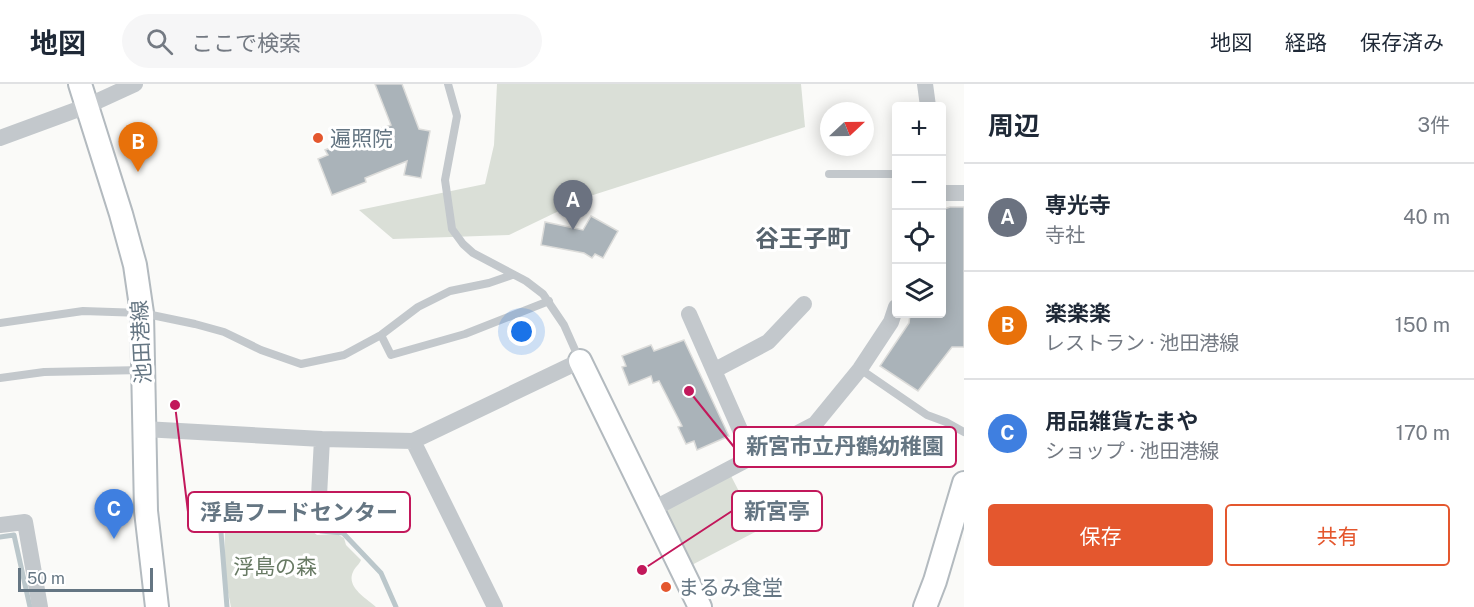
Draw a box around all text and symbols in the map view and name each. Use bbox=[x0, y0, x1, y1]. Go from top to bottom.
search box bbox=[122, 14, 542, 68]
icon: search bbox=[143, 25, 176, 58]
text: 地図 bbox=[30, 26, 86, 59]
text: ここで検索 bbox=[191, 30, 301, 56]
text: 地図 bbox=[1210, 30, 1252, 55]
text: 経路 bbox=[1285, 30, 1327, 55]
text: 保存済み bbox=[1360, 30, 1444, 55]
north arrow bbox=[820, 102, 874, 156]
map controls bbox=[892, 102, 946, 318]
button: + bbox=[892, 102, 946, 156]
text: 周辺 bbox=[988, 110, 1040, 141]
text: 3件 bbox=[1417, 113, 1450, 137]
pin: B bbox=[118, 122, 158, 172]
place label: 遍照院 bbox=[330, 126, 393, 151]
marker: 遍照院 bbox=[311, 131, 325, 145]
button: − bbox=[892, 156, 946, 210]
pin: A bbox=[554, 180, 592, 230]
text: 専光寺 bbox=[1045, 192, 1111, 218]
text: A bbox=[1000, 205, 1015, 229]
text: 40 m bbox=[1403, 205, 1450, 229]
button: locate bbox=[892, 210, 946, 264]
text: 寺社 bbox=[1045, 223, 1085, 247]
district label: 谷王子町 bbox=[755, 224, 851, 252]
button: layers bbox=[892, 264, 946, 318]
street label: 池田港線 bbox=[126, 299, 156, 385]
text: 楽楽楽 bbox=[1045, 300, 1111, 326]
text: B bbox=[1001, 313, 1014, 337]
text: 150 m bbox=[1395, 313, 1450, 337]
your location bbox=[507, 317, 536, 346]
text: レストラン · 池田港線 bbox=[1045, 331, 1239, 355]
text: 用品雑貨たまや bbox=[1045, 408, 1198, 434]
text: C bbox=[1000, 421, 1015, 445]
text: 170 m bbox=[1396, 421, 1450, 445]
callout: 新宮市立丹鶴幼稚園 bbox=[734, 427, 956, 467]
text: 新宮市立丹鶴幼稚園 bbox=[746, 433, 944, 459]
text: ショップ · 池田港線 bbox=[1045, 439, 1219, 463]
pin: C bbox=[94, 490, 134, 539]
callout: 新宮亭 bbox=[732, 491, 822, 531]
callout: 浮島フードセンター bbox=[188, 492, 410, 532]
text: 新宮亭 bbox=[744, 498, 810, 524]
text: 浮島フードセンター bbox=[200, 499, 398, 525]
button: 保存 bbox=[988, 504, 1213, 566]
button: 共有 bbox=[1225, 504, 1450, 566]
park label: 浮島の森 bbox=[233, 554, 317, 579]
scale bar bbox=[18, 565, 153, 592]
text: 50 m bbox=[27, 569, 65, 588]
place label: まるみ食堂 bbox=[678, 575, 783, 600]
marker: まるみ食堂 bbox=[659, 580, 673, 594]

